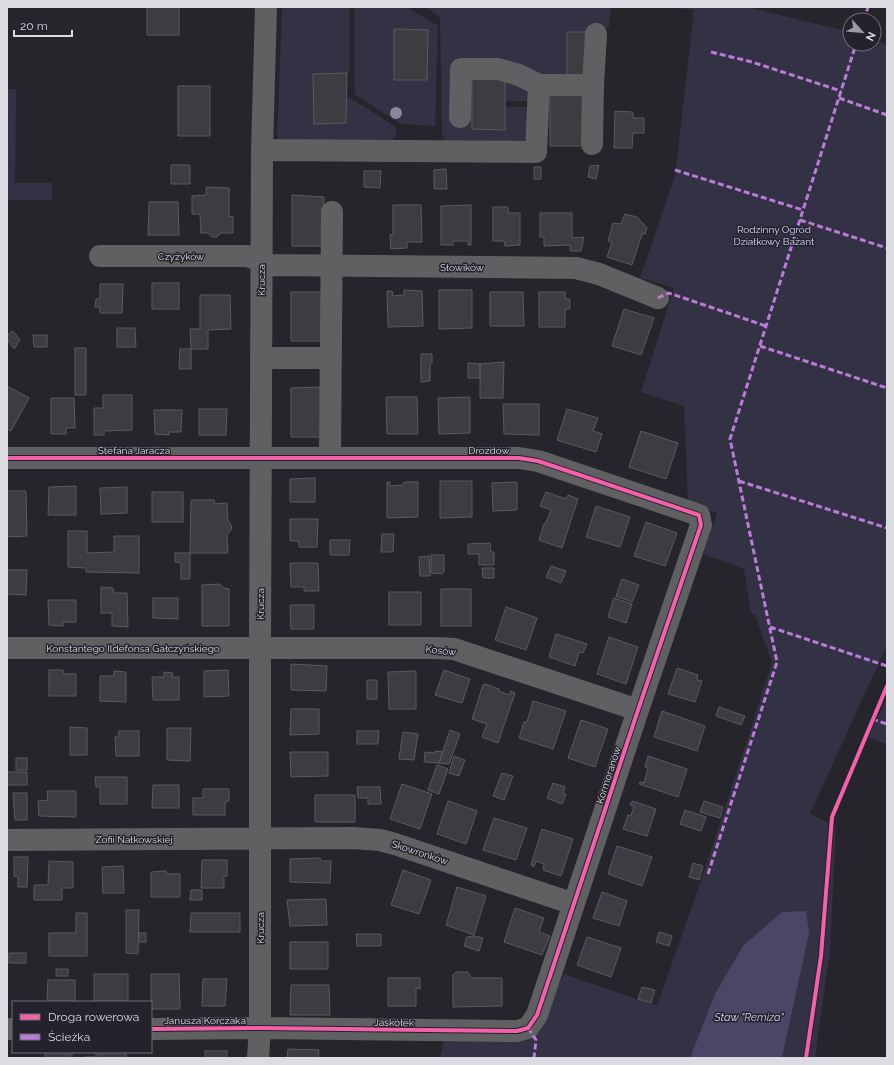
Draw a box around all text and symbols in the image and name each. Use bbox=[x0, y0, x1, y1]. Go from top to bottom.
scale bar bbox=[14, 12, 72, 38]
north arrow bbox=[842, 12, 882, 52]
text: 20 m bbox=[20, 19, 48, 33]
text: N bbox=[863, 30, 878, 43]
park label: Rodzinny Ogród Działkowy Bażant bbox=[734, 224, 815, 247]
street label: Czyżyków bbox=[158, 251, 204, 262]
street label: Słowików bbox=[440, 262, 484, 273]
street label: Krucza bbox=[256, 264, 267, 296]
street label: Stefana Jaracza bbox=[98, 445, 170, 456]
street label: Drozdów bbox=[468, 445, 510, 456]
street label: Krucza bbox=[255, 588, 266, 620]
street label: Konstantego Ildefonsa Gałczyńskiego bbox=[46, 643, 220, 654]
street label: Kosów bbox=[425, 643, 457, 658]
street label: Kormoranów bbox=[594, 745, 623, 805]
street label: Zofii Nałkowskiej bbox=[95, 834, 173, 845]
street label: Skowronków bbox=[390, 838, 450, 867]
street label: Krucza bbox=[255, 912, 266, 944]
legend bbox=[12, 1001, 152, 1053]
text: Droga rowerowa bbox=[48, 1010, 139, 1024]
water label: Staw "Remiza" bbox=[713, 1011, 785, 1024]
street label: Janusza Korczaka bbox=[164, 1015, 246, 1026]
street label: Jaskółek bbox=[374, 1017, 415, 1028]
text: Ścieżka bbox=[48, 1030, 90, 1044]

